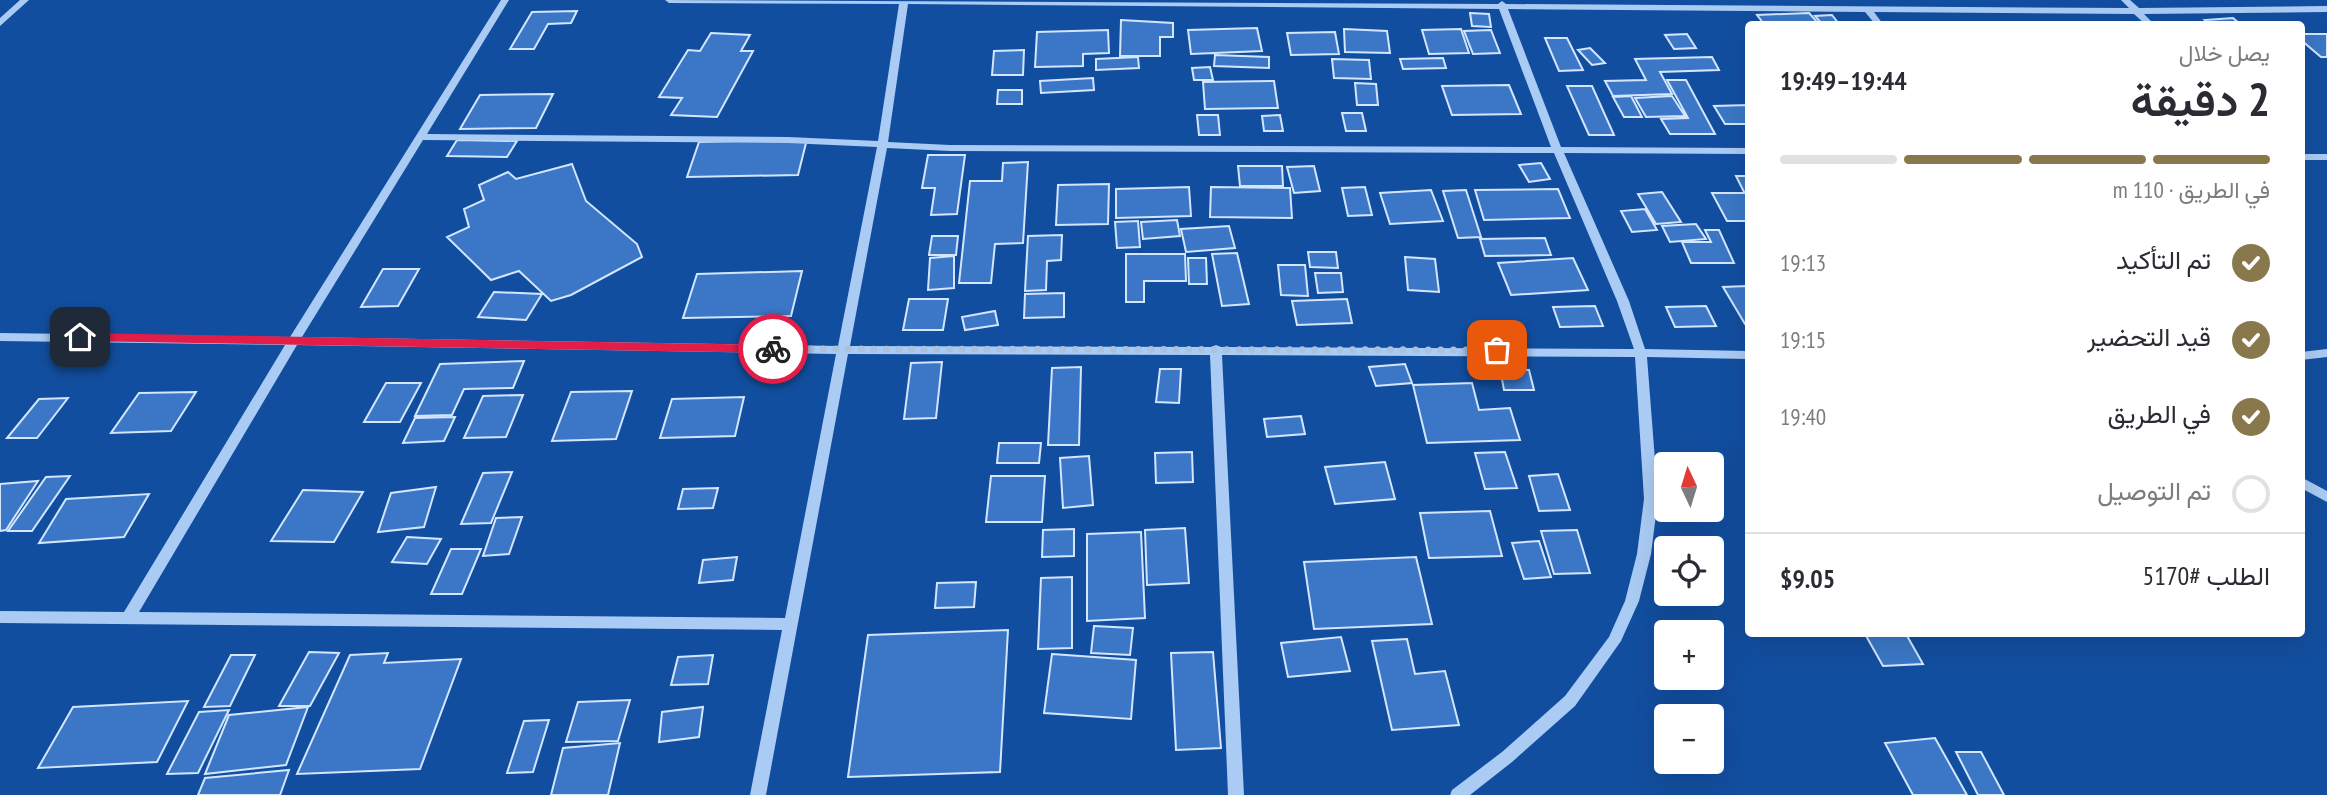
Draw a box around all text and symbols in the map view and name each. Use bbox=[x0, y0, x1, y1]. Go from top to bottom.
text: يصل خلال bbox=[2179, 38, 2270, 67]
text: 19:44–19:49 bbox=[1780, 64, 1907, 97]
text: 2 دقيقة bbox=[2131, 69, 2270, 129]
text: في الطريق · 110 m bbox=[2113, 175, 2270, 204]
text: تم التأكيد bbox=[2116, 243, 2211, 276]
icon: check bbox=[2232, 244, 2270, 282]
text: 19:13 bbox=[1780, 248, 1826, 277]
pin bbox=[50, 307, 110, 367]
courier bbox=[738, 314, 808, 384]
icon: home bbox=[61, 318, 99, 356]
pin bbox=[1467, 320, 1527, 380]
text: قيد التحضير bbox=[2087, 320, 2211, 353]
icon: check bbox=[2232, 321, 2270, 359]
text: 19:15 bbox=[1780, 325, 1826, 354]
icon: bike bbox=[754, 330, 792, 368]
icon: bag bbox=[1478, 331, 1516, 369]
text: في الطريق bbox=[2107, 397, 2211, 430]
icon: check bbox=[2232, 398, 2270, 436]
text: 19:40 bbox=[1780, 402, 1826, 431]
north arrow bbox=[1654, 452, 1724, 522]
map controls bbox=[1654, 452, 1724, 774]
text: تم التوصيل bbox=[2097, 474, 2211, 507]
button: locate bbox=[1654, 536, 1724, 606]
text: الطلب #5170 bbox=[2142, 559, 2270, 592]
text: $9.05 bbox=[1780, 562, 1835, 595]
button: + bbox=[1654, 620, 1724, 690]
button: − bbox=[1654, 704, 1724, 774]

